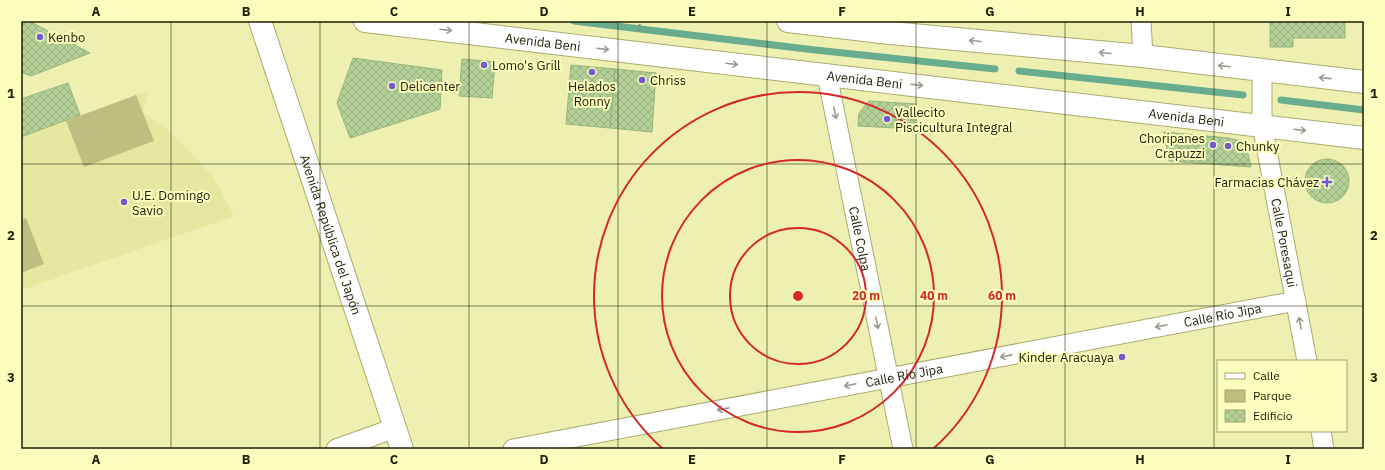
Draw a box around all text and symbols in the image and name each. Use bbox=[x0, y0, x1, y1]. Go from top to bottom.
text: A bbox=[92, 3, 101, 20]
text: B bbox=[242, 3, 251, 20]
text: C bbox=[390, 3, 399, 20]
text: D bbox=[539, 3, 549, 20]
text: E bbox=[688, 3, 696, 20]
text: F bbox=[838, 3, 846, 20]
text: G bbox=[985, 3, 995, 20]
text: H bbox=[1135, 3, 1145, 20]
text: I bbox=[1285, 3, 1291, 20]
one-way arrow bbox=[439, 27, 452, 34]
place label: Kenbo bbox=[48, 29, 85, 46]
street label: Avenida Beni bbox=[504, 29, 582, 55]
marker: Kenbo bbox=[35, 32, 45, 42]
one-way arrow bbox=[969, 37, 982, 45]
one-way arrow bbox=[596, 45, 609, 53]
one-way arrow bbox=[1099, 49, 1112, 56]
place label: Lomo's Grill bbox=[492, 57, 561, 74]
marker: Lomo's Grill bbox=[479, 60, 489, 70]
one-way arrow bbox=[725, 60, 738, 68]
one-way arrow bbox=[1218, 62, 1231, 70]
marker: Helados Ronny bbox=[587, 67, 597, 77]
street label: Avenida Beni bbox=[826, 67, 903, 92]
place label: Chriss bbox=[650, 72, 686, 89]
one-way arrow bbox=[1319, 74, 1332, 81]
marker: Chriss bbox=[637, 75, 647, 85]
place label: Delicenter bbox=[400, 78, 460, 95]
place label: Helados Ronny bbox=[568, 78, 616, 110]
marker: Delicenter bbox=[387, 81, 397, 91]
one-way arrow bbox=[910, 82, 923, 89]
text: 1 bbox=[7, 85, 15, 102]
text: 1 bbox=[1370, 85, 1378, 102]
place label: Vallecito Piscicultura Integral bbox=[895, 104, 1013, 136]
street label: Avenida Beni bbox=[1148, 104, 1225, 130]
one-way arrow bbox=[831, 107, 839, 120]
marker: Vallecito Piscicultura Integral bbox=[882, 114, 892, 124]
one-way arrow bbox=[1293, 126, 1306, 134]
place label: Choripanes Crapuzzi bbox=[1139, 130, 1205, 162]
place label: Chunky bbox=[1236, 138, 1280, 155]
marker: Choripanes Crapuzzi bbox=[1208, 140, 1218, 150]
marker: Chunky bbox=[1223, 141, 1233, 151]
street label: Avenida República del Japón bbox=[296, 152, 365, 317]
place label: Farmacias Chávez bbox=[1214, 174, 1319, 191]
marker: Farmacias Chávez bbox=[1322, 177, 1332, 187]
place label: U.E. Domingo Savio bbox=[132, 187, 210, 219]
marker: U.E. Domingo Savio bbox=[119, 197, 129, 207]
street label: Calle Poresaqui bbox=[1268, 197, 1301, 289]
street label: Calle Colpa bbox=[845, 205, 875, 273]
text: 2 bbox=[7, 227, 15, 244]
text: 2 bbox=[1370, 227, 1378, 244]
text: 20 m bbox=[852, 288, 880, 303]
text: 40 m bbox=[920, 288, 948, 303]
text: 60 m bbox=[988, 288, 1016, 303]
centre of rings bbox=[791, 289, 805, 303]
street label: Calle Río Jipa bbox=[1182, 299, 1263, 331]
one-way arrow bbox=[874, 316, 882, 329]
one-way arrow bbox=[1295, 317, 1303, 330]
one-way arrow bbox=[1155, 323, 1168, 331]
place label: Kinder Aracuaya bbox=[1019, 349, 1114, 366]
one-way arrow bbox=[1000, 352, 1013, 360]
marker: Kinder Aracuaya bbox=[1117, 352, 1127, 362]
street label: Calle Río Jipa bbox=[864, 359, 944, 391]
legend bbox=[1217, 360, 1347, 432]
text: Calle bbox=[1253, 368, 1280, 383]
text: 3 bbox=[7, 369, 15, 386]
text: 3 bbox=[1370, 369, 1378, 386]
one-way arrow bbox=[844, 382, 857, 390]
text: Parque bbox=[1253, 388, 1292, 403]
one-way arrow bbox=[717, 406, 730, 414]
text: Edificio bbox=[1253, 408, 1293, 423]
text: A bbox=[92, 451, 101, 468]
text: B bbox=[242, 451, 251, 468]
text: C bbox=[390, 451, 399, 468]
text: D bbox=[539, 451, 549, 468]
text: E bbox=[688, 451, 696, 468]
text: F bbox=[838, 451, 846, 468]
text: G bbox=[985, 451, 995, 468]
text: H bbox=[1135, 451, 1145, 468]
text: I bbox=[1285, 451, 1291, 468]

